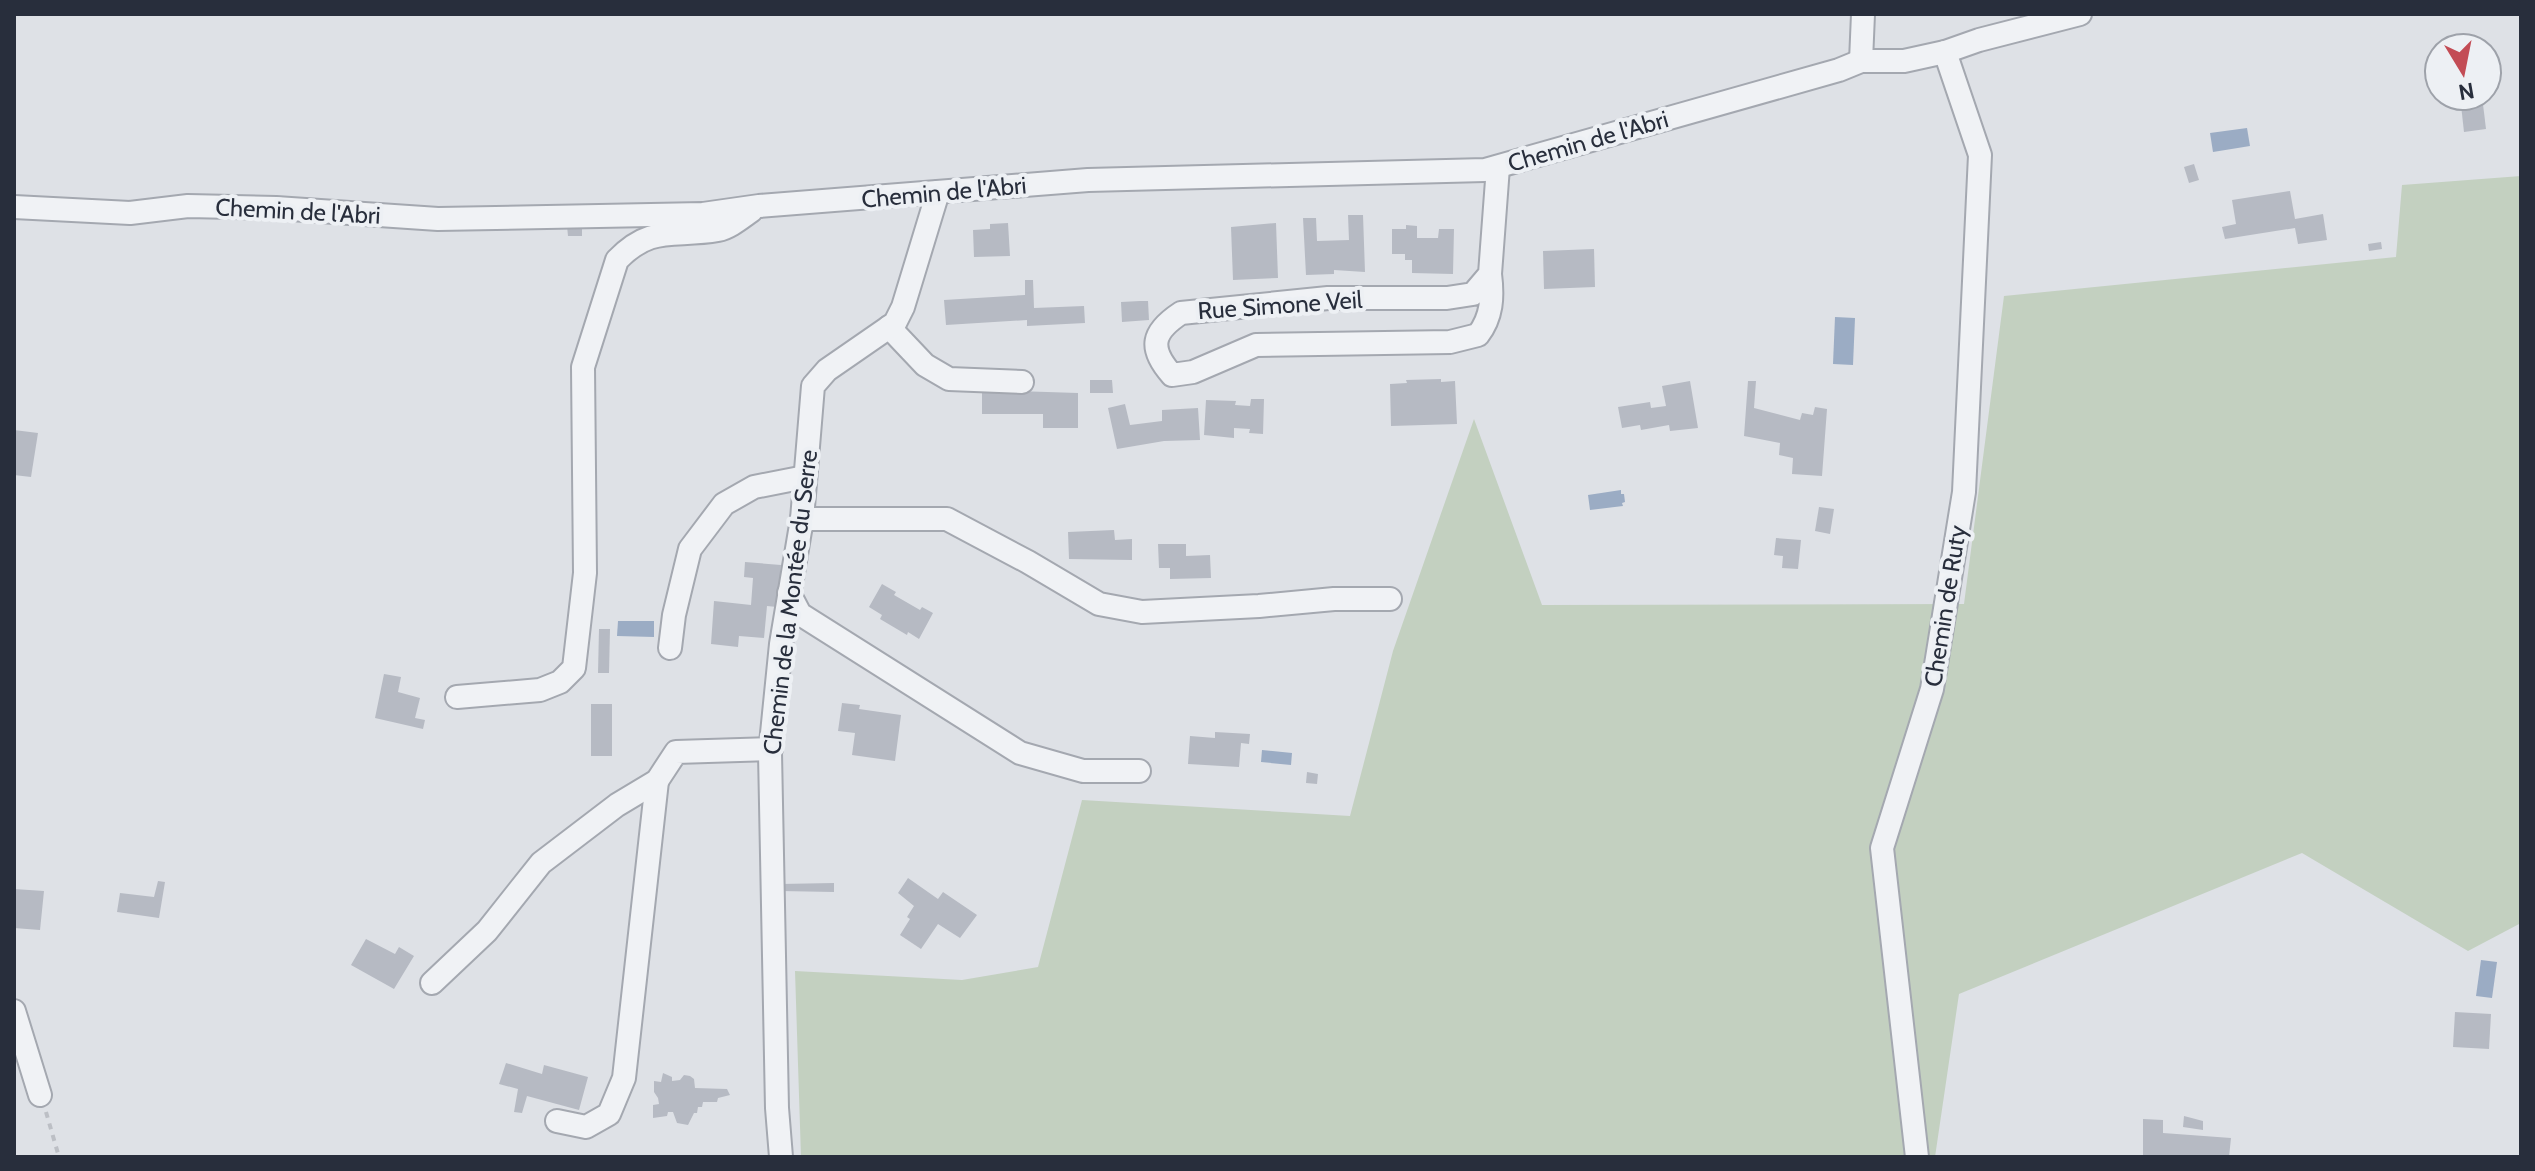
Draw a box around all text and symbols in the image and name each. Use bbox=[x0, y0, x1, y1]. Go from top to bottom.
north arrow bbox=[2423, 32, 2503, 112]
text: N bbox=[2456, 77, 2476, 106]
street label: Chemin de l'Abri bbox=[1505, 104, 1671, 178]
street label: Chemin de l'Abri bbox=[860, 170, 1028, 214]
street label: Chemin de l'Abri bbox=[215, 192, 381, 230]
street label: Rue Simone Veil bbox=[1197, 285, 1364, 325]
street label: Chemin de la Montée du Serre bbox=[757, 448, 823, 756]
street label: Chemin de Ruty bbox=[1918, 523, 1972, 689]

